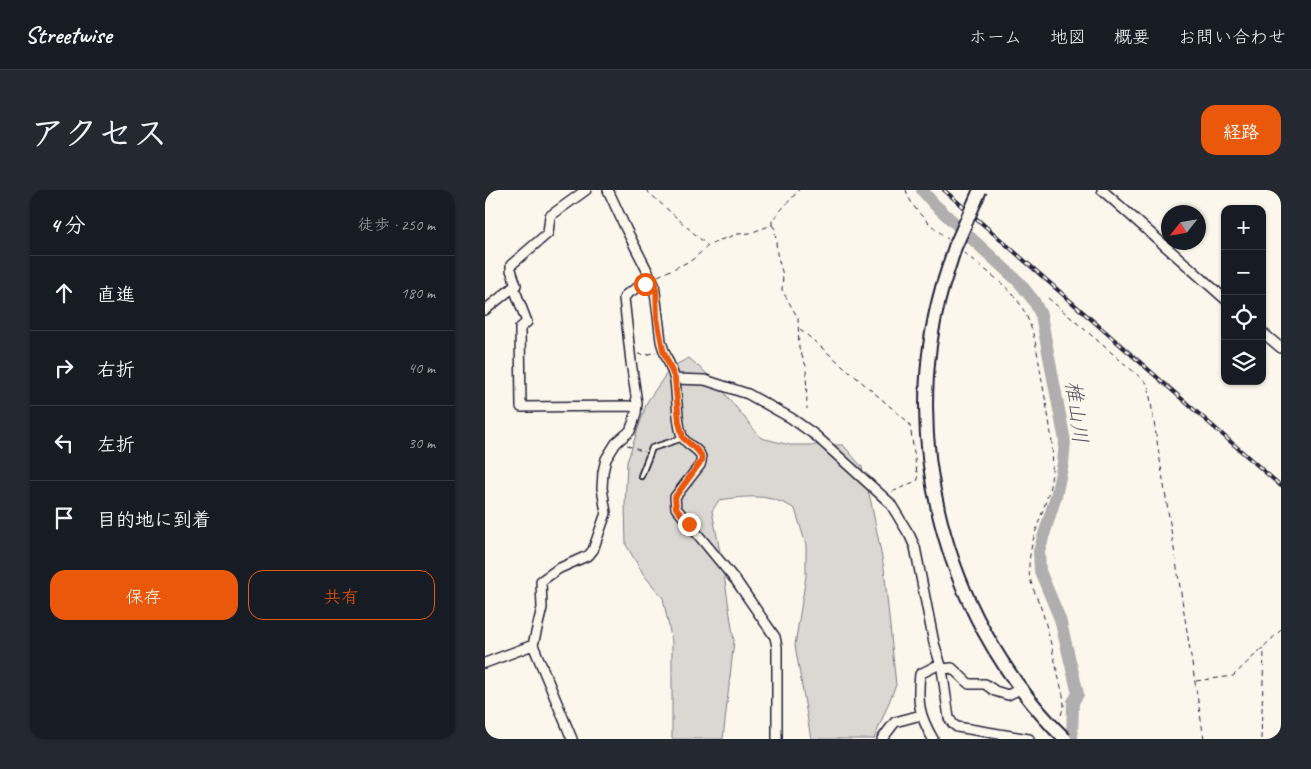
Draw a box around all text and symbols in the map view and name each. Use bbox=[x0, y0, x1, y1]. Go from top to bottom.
text: Streetwise bbox=[25, 20, 111, 50]
text: ホーム bbox=[969, 26, 1022, 48]
text: 地図 bbox=[1050, 26, 1086, 48]
text: 概要 bbox=[1114, 26, 1150, 48]
text: お問い合わせ bbox=[1178, 26, 1286, 48]
button: 経路 bbox=[1201, 105, 1281, 155]
text: アクセス bbox=[30, 111, 168, 156]
north arrow bbox=[1161, 205, 1206, 250]
map controls bbox=[1221, 205, 1266, 385]
button: + bbox=[1221, 205, 1266, 250]
text: 4 分 bbox=[50, 212, 86, 238]
text: 徒歩 · 250 m bbox=[358, 215, 435, 235]
button: − bbox=[1221, 250, 1266, 295]
route start bbox=[634, 273, 657, 296]
icon: ahead bbox=[50, 279, 78, 307]
text: 直進 bbox=[97, 283, 135, 307]
text: 180 m bbox=[401, 283, 435, 303]
button: locate bbox=[1221, 295, 1266, 340]
button: layers bbox=[1221, 340, 1266, 385]
icon: right bbox=[50, 354, 78, 382]
text: 右折 bbox=[97, 358, 135, 382]
text: 40 m bbox=[408, 358, 435, 378]
water label: 椎山川 bbox=[1060, 379, 1094, 445]
icon: left bbox=[50, 429, 78, 457]
text: 左折 bbox=[97, 433, 135, 457]
text: 30 m bbox=[408, 433, 435, 453]
icon: arrive bbox=[50, 504, 78, 532]
text: 目的地に到着 bbox=[97, 508, 211, 532]
route end bbox=[678, 513, 701, 536]
button: 保存 bbox=[50, 570, 238, 620]
button: 共有 bbox=[248, 570, 435, 620]

